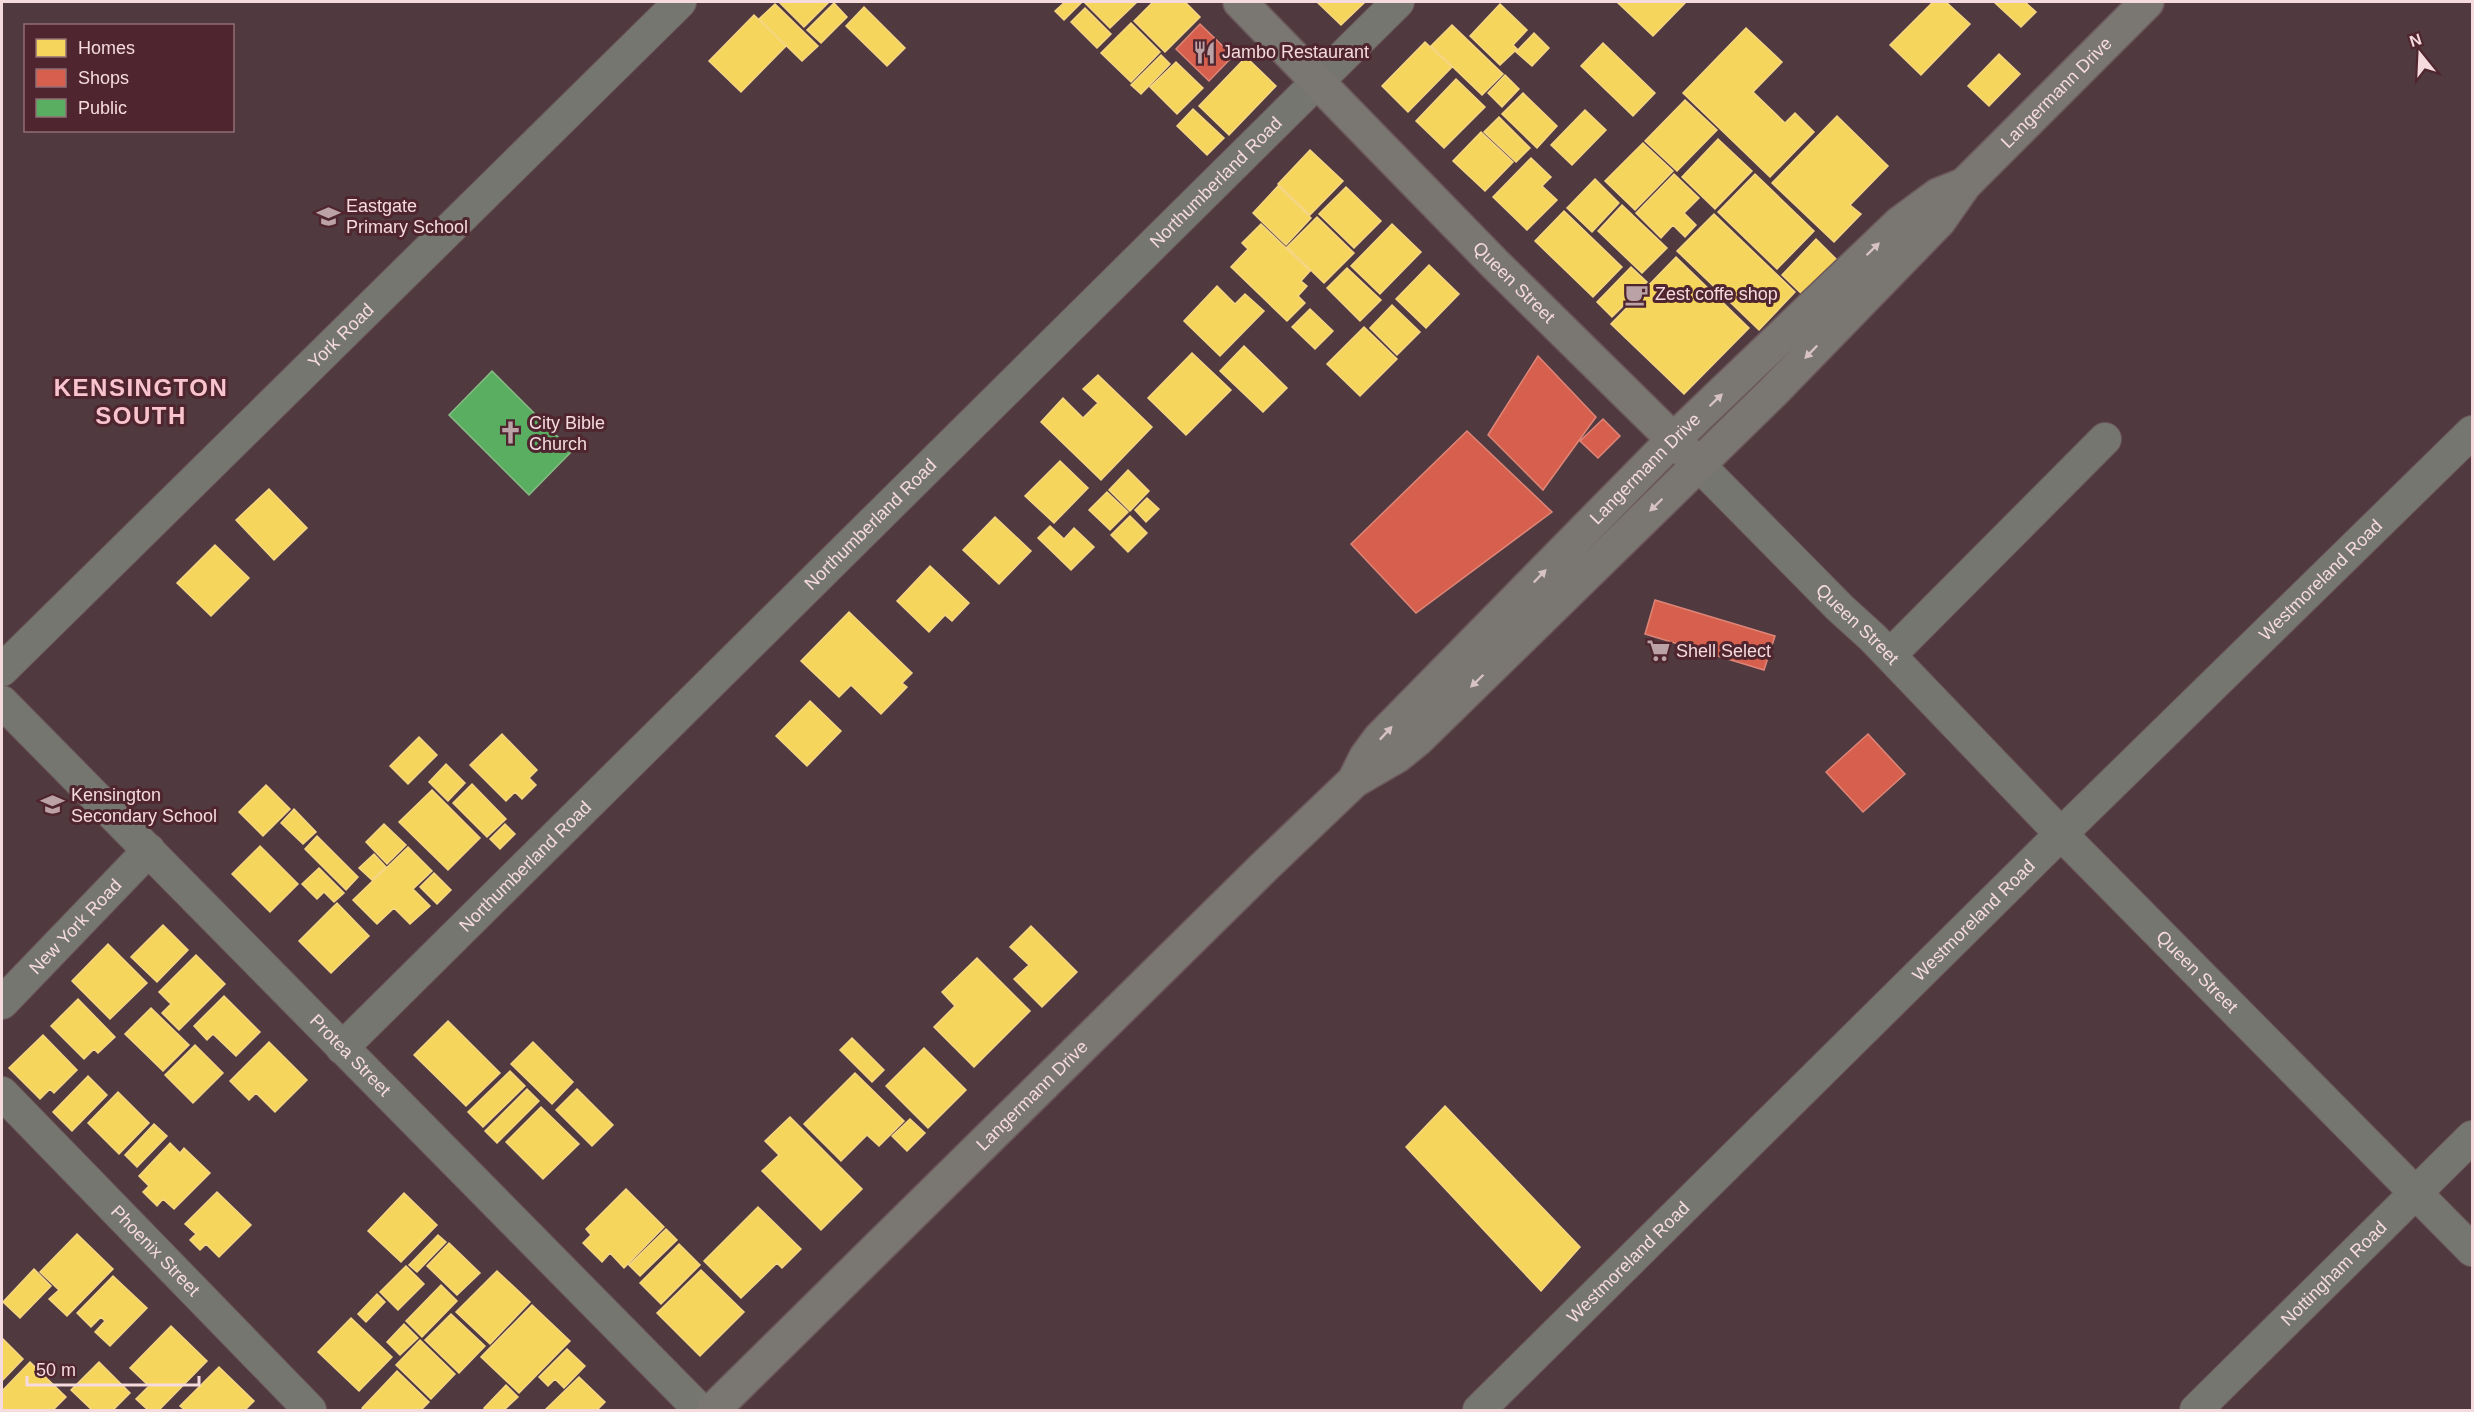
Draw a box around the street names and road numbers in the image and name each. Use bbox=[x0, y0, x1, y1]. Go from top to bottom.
street label: Langermann Drive bbox=[1997, 33, 2116, 152]
street label: Northumberland Road bbox=[1146, 113, 1286, 252]
street label: Queen Street bbox=[1469, 238, 1559, 327]
street label: York Road bbox=[304, 300, 378, 372]
street label: Langermann Drive bbox=[1586, 409, 1705, 528]
street label: Northumberland Road bbox=[801, 455, 941, 594]
street label: Westmoreland Road bbox=[2255, 516, 2386, 644]
street label: Queen Street bbox=[1812, 580, 1903, 669]
street label: Northumberland Road bbox=[455, 797, 595, 936]
street label: Westmoreland Road bbox=[1908, 856, 2039, 985]
street label: New York Road bbox=[25, 875, 126, 978]
street label: Queen Street bbox=[2152, 927, 2242, 1017]
street label: Protea Street bbox=[306, 1010, 395, 1100]
street label: Langermann Drive bbox=[972, 1036, 1092, 1155]
street label: Westmoreland Road bbox=[1563, 1198, 1694, 1327]
street label: Phoenix Street bbox=[107, 1201, 204, 1300]
street label: Nottingham Road bbox=[2277, 1217, 2391, 1330]

